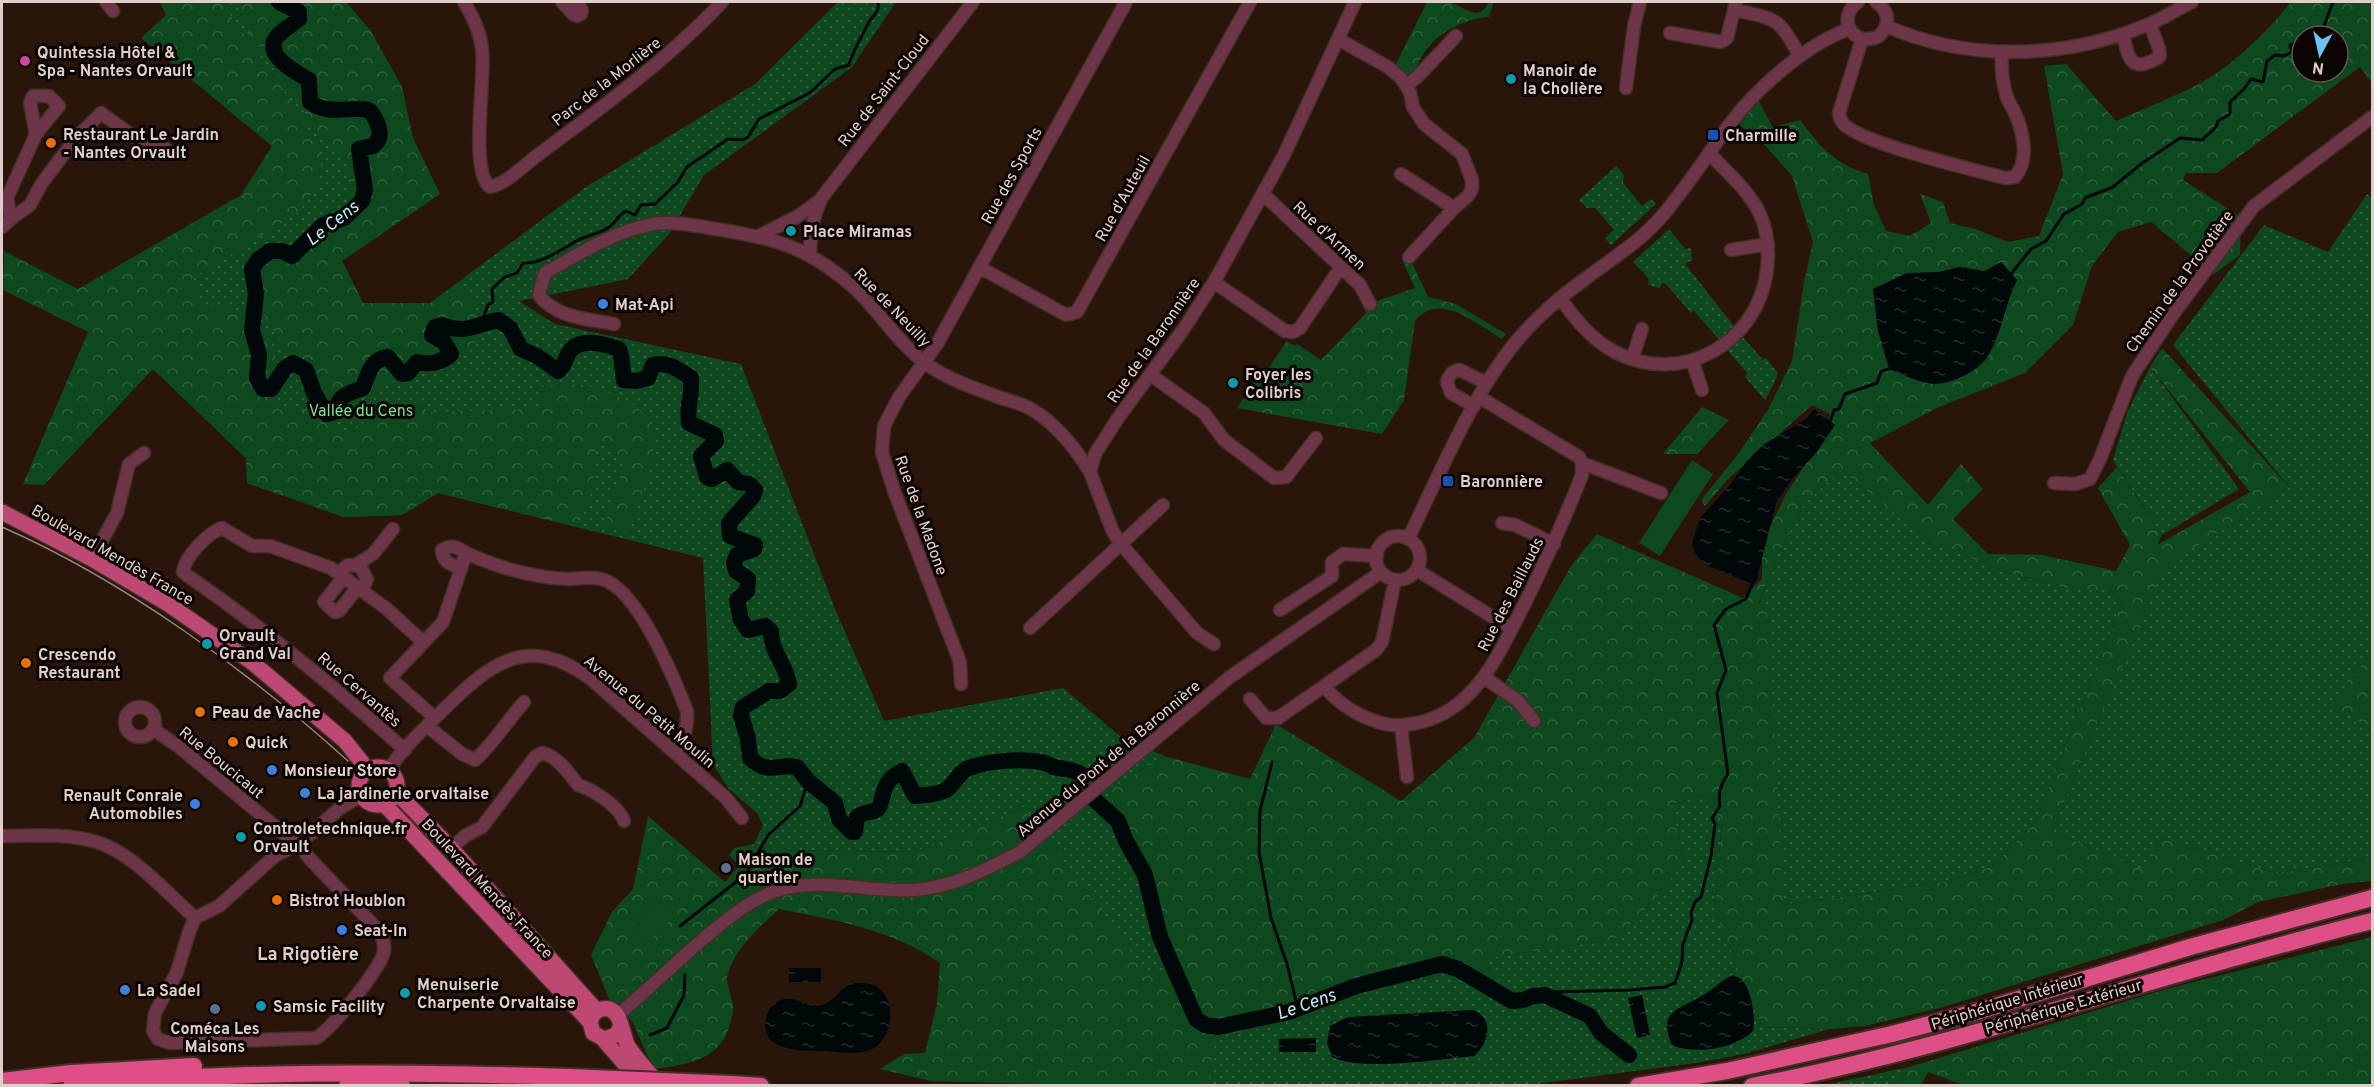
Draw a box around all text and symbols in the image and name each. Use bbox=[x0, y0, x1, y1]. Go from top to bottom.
north arrow bbox=[2290, 24, 2350, 84]
street label: Rue de Saint-Cloud bbox=[835, 31, 935, 151]
street label: Parc de la Morlière bbox=[549, 34, 666, 131]
place label: Quintessia Hôtel & Spa - Nantes Orvault bbox=[37, 44, 193, 82]
marker: Quintessia Hôtel & Spa - Nantes Orvault bbox=[18, 54, 32, 68]
text: N bbox=[2311, 56, 2325, 78]
place label: Manoir de la Cholière bbox=[1523, 62, 1603, 100]
marker: Manoir de la Cholière bbox=[1504, 72, 1518, 86]
street label: Rue des Sports bbox=[978, 124, 1048, 228]
place label: Restaurant Le Jardin - Nantes Orvault bbox=[63, 126, 219, 164]
place label: Charmille bbox=[1725, 127, 1797, 147]
marker: Charmille bbox=[1706, 128, 1720, 142]
marker: Restaurant Le Jardin - Nantes Orvault bbox=[44, 136, 58, 150]
street label: Rue d'Auteuil bbox=[1092, 152, 1156, 246]
water label: Le Cens bbox=[302, 196, 365, 252]
street label: Rue d'Armen bbox=[1288, 198, 1369, 275]
street label: Chemin de la Provotière bbox=[2122, 207, 2239, 357]
place label: Place Miramas bbox=[803, 223, 912, 243]
marker: Place Miramas bbox=[784, 224, 798, 238]
street label: Rue de Neuilly bbox=[849, 264, 935, 352]
street label: Rue de la Baronnière bbox=[1104, 275, 1205, 408]
place label: Mat-Api bbox=[615, 296, 674, 316]
marker: Mat-Api bbox=[596, 297, 610, 311]
place label: Foyer les Colibris bbox=[1245, 366, 1312, 404]
marker: Foyer les Colibris bbox=[1226, 376, 1240, 390]
park label: Vallée du Cens bbox=[309, 402, 413, 422]
street label: Rue de la Madone bbox=[889, 453, 951, 578]
place label: Baronnière bbox=[1460, 473, 1543, 493]
marker: Baronnière bbox=[1441, 474, 1455, 488]
street label: Boulevard Mendès France bbox=[27, 501, 197, 610]
street label: Rue des Baillauds bbox=[1474, 534, 1549, 655]
place label: Orvault Grand Val bbox=[219, 627, 291, 665]
marker: Orvault Grand Val bbox=[200, 637, 214, 651]
place label: Crescendo Restaurant bbox=[38, 646, 121, 684]
street label: Rue Cervantès bbox=[313, 649, 405, 732]
street label: Avenue du Petit Moulin bbox=[579, 652, 718, 773]
marker: Crescendo Restaurant bbox=[19, 656, 33, 670]
street label: Avenue du Pont de la Baronnière bbox=[1013, 677, 1205, 842]
place label: Peau de Vache bbox=[212, 704, 321, 724]
marker: Peau de Vache bbox=[193, 705, 207, 719]
street label: Rue Boucicaut bbox=[174, 723, 267, 804]
place label: Quick bbox=[245, 734, 288, 754]
marker: Quick bbox=[226, 735, 240, 749]
place label: Monsieur Store bbox=[284, 762, 397, 782]
marker: Monsieur Store bbox=[265, 763, 279, 777]
place label: La jardinerie orvaltaise bbox=[317, 785, 489, 805]
marker: La jardinerie orvaltaise bbox=[298, 786, 312, 800]
place label: Renault Conraie Automobiles bbox=[63, 787, 183, 825]
marker: Renault Conraie Automobiles bbox=[188, 797, 202, 811]
street label: Boulevard Mendès France bbox=[416, 815, 557, 964]
place label: Controletechnique.fr Orvault bbox=[253, 820, 407, 858]
marker: Controletechnique.fr Orvault bbox=[234, 830, 248, 844]
place label: Maison de quartier bbox=[738, 851, 813, 889]
marker: Maison de quartier bbox=[719, 861, 733, 875]
place label: Bistrot Houblon bbox=[289, 892, 406, 912]
marker: Bistrot Houblon bbox=[270, 893, 284, 907]
place label: Seat-In bbox=[354, 922, 407, 942]
marker: Seat-In bbox=[335, 923, 349, 937]
district label: La Rigotière bbox=[257, 944, 359, 967]
street label: Périphérique Intérieur bbox=[1929, 970, 2086, 1036]
place label: Menuiserie Charpente Orvaltaise bbox=[417, 976, 576, 1014]
street label: Périphérique Extérieur bbox=[1983, 976, 2145, 1040]
place label: La Sadel bbox=[137, 982, 201, 1002]
marker: La Sadel bbox=[118, 983, 132, 997]
water label: Le Cens bbox=[1274, 984, 1340, 1026]
marker: Menuiserie Charpente Orvaltaise bbox=[398, 986, 412, 1000]
place label: Samsic Facility bbox=[273, 998, 385, 1018]
marker: Samsic Facility bbox=[254, 999, 268, 1013]
marker: Coméca Les Maisons bbox=[208, 1002, 222, 1016]
place label: Coméca Les Maisons bbox=[170, 1020, 260, 1058]

